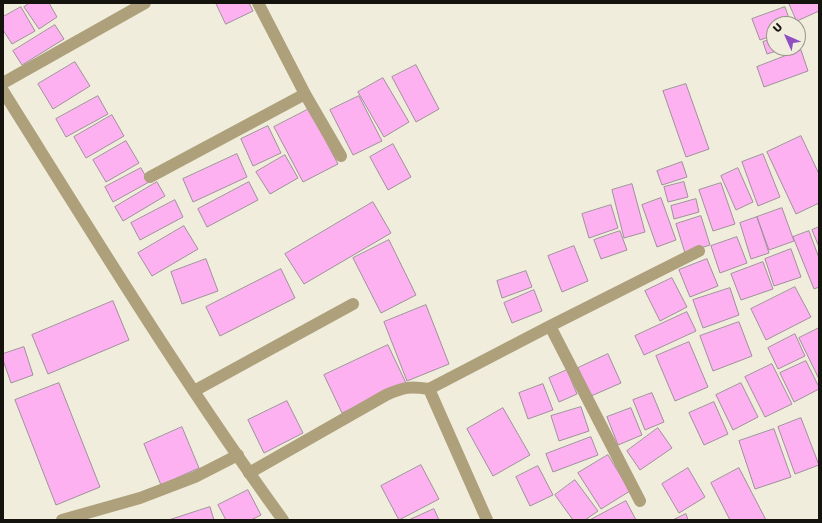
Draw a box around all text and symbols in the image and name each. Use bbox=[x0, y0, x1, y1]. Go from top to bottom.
north arrow bbox=[766, 16, 806, 56]
text: U bbox=[770, 20, 785, 35]

